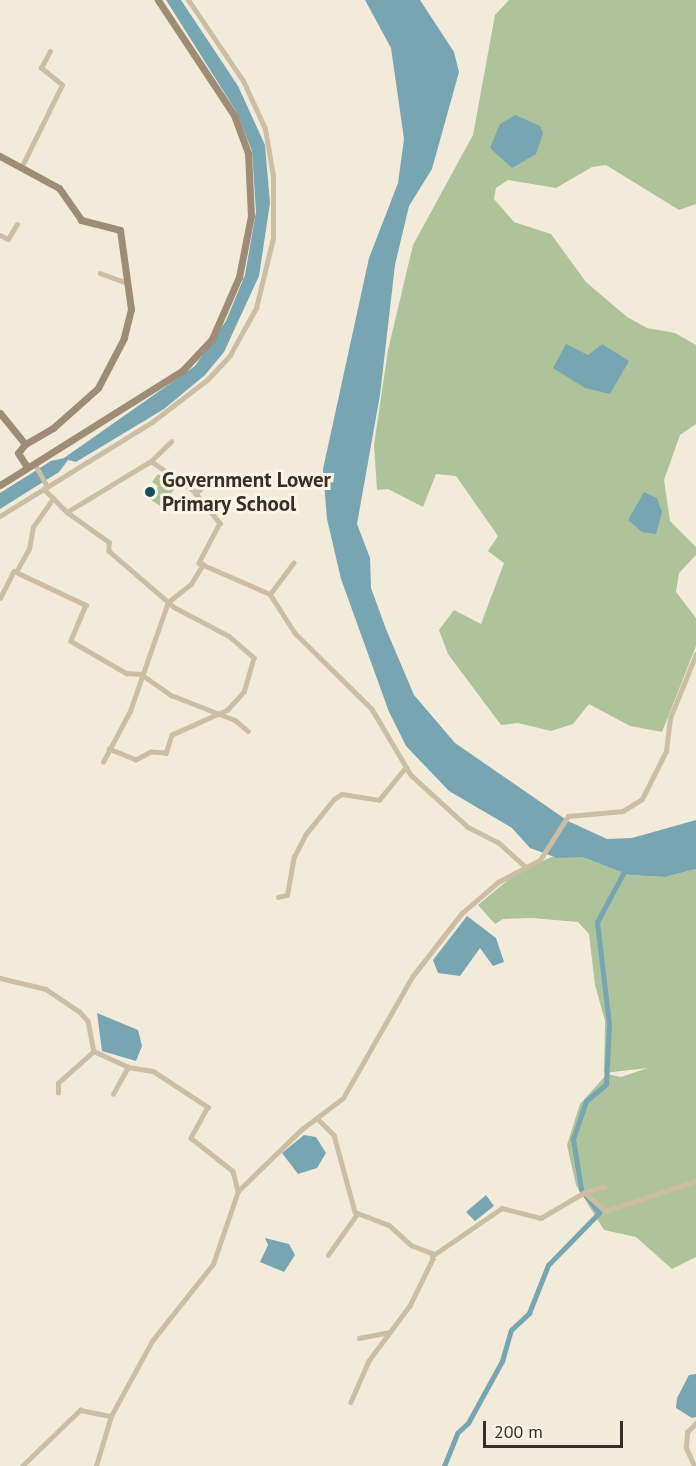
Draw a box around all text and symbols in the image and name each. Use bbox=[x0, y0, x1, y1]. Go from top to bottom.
place label: Government Lower Primary School bbox=[162, 467, 331, 517]
marker: Government Lower Primary School bbox=[143, 485, 157, 499]
scale bar bbox=[486, 1409, 626, 1447]
text: 200 m bbox=[494, 1420, 543, 1443]

